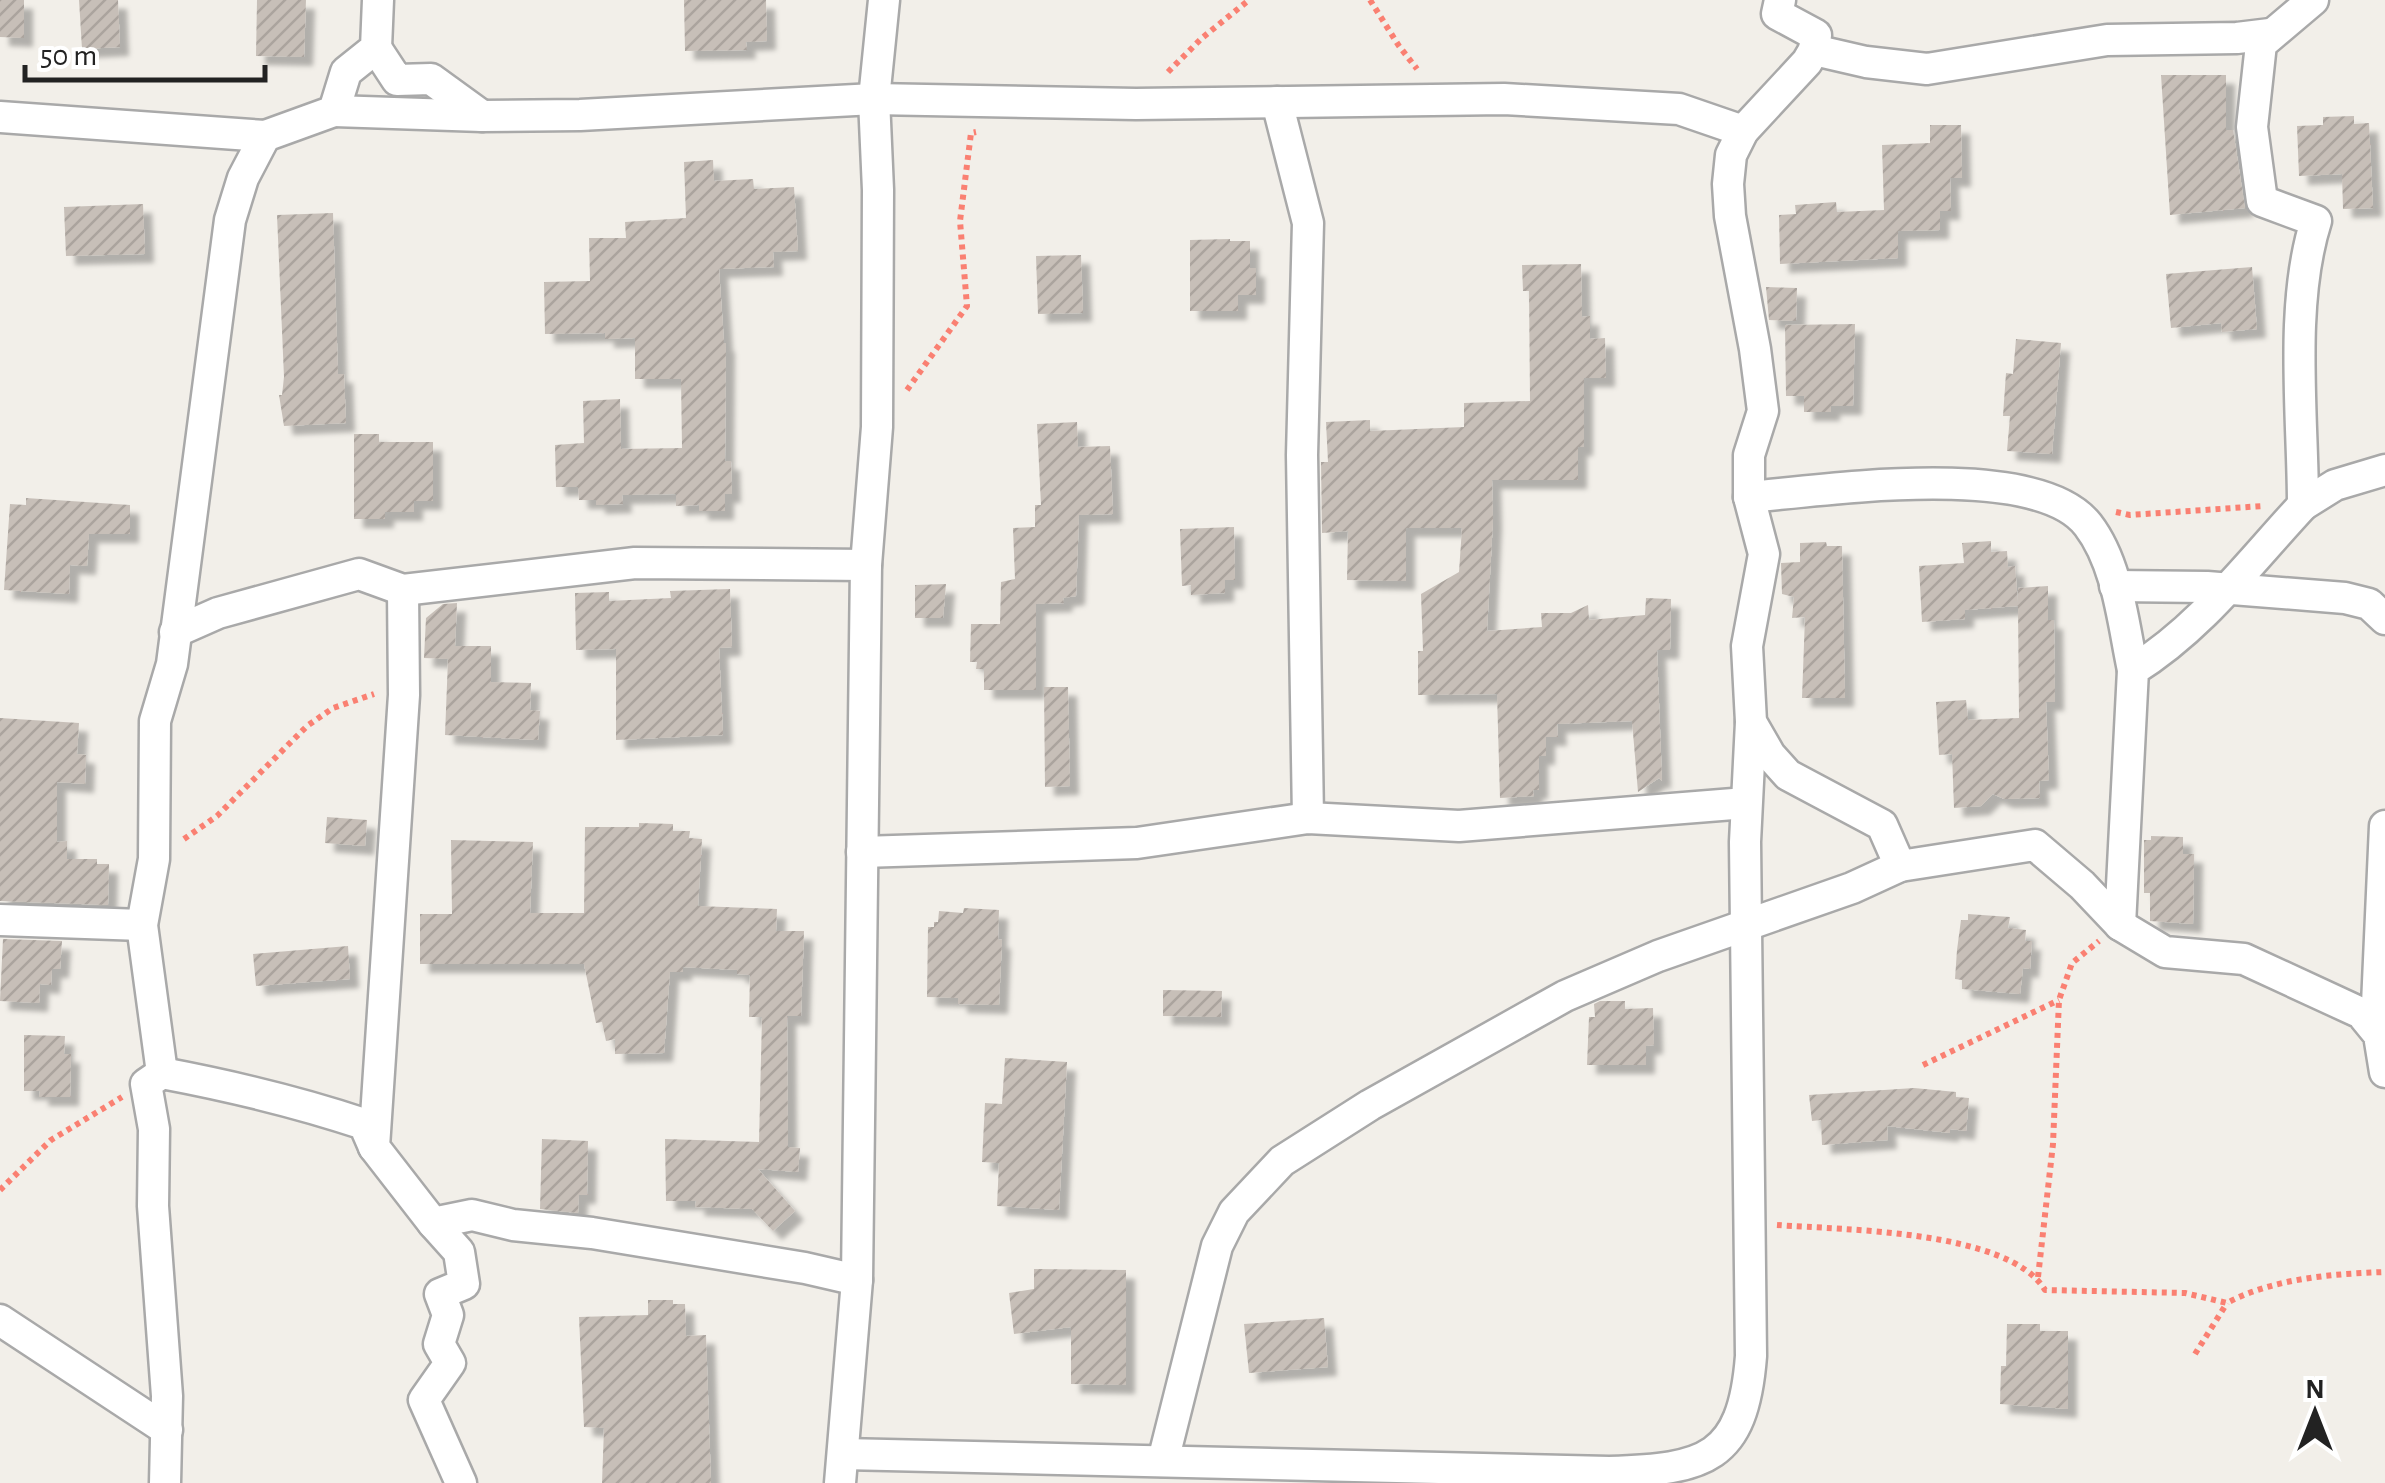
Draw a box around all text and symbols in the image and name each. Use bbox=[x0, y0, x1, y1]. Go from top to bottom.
scale bar bbox=[25, 20, 265, 82]
text: 50 m bbox=[40, 41, 97, 71]
north arrow bbox=[2265, 1363, 2365, 1463]
text: N bbox=[2305, 1376, 2325, 1404]

